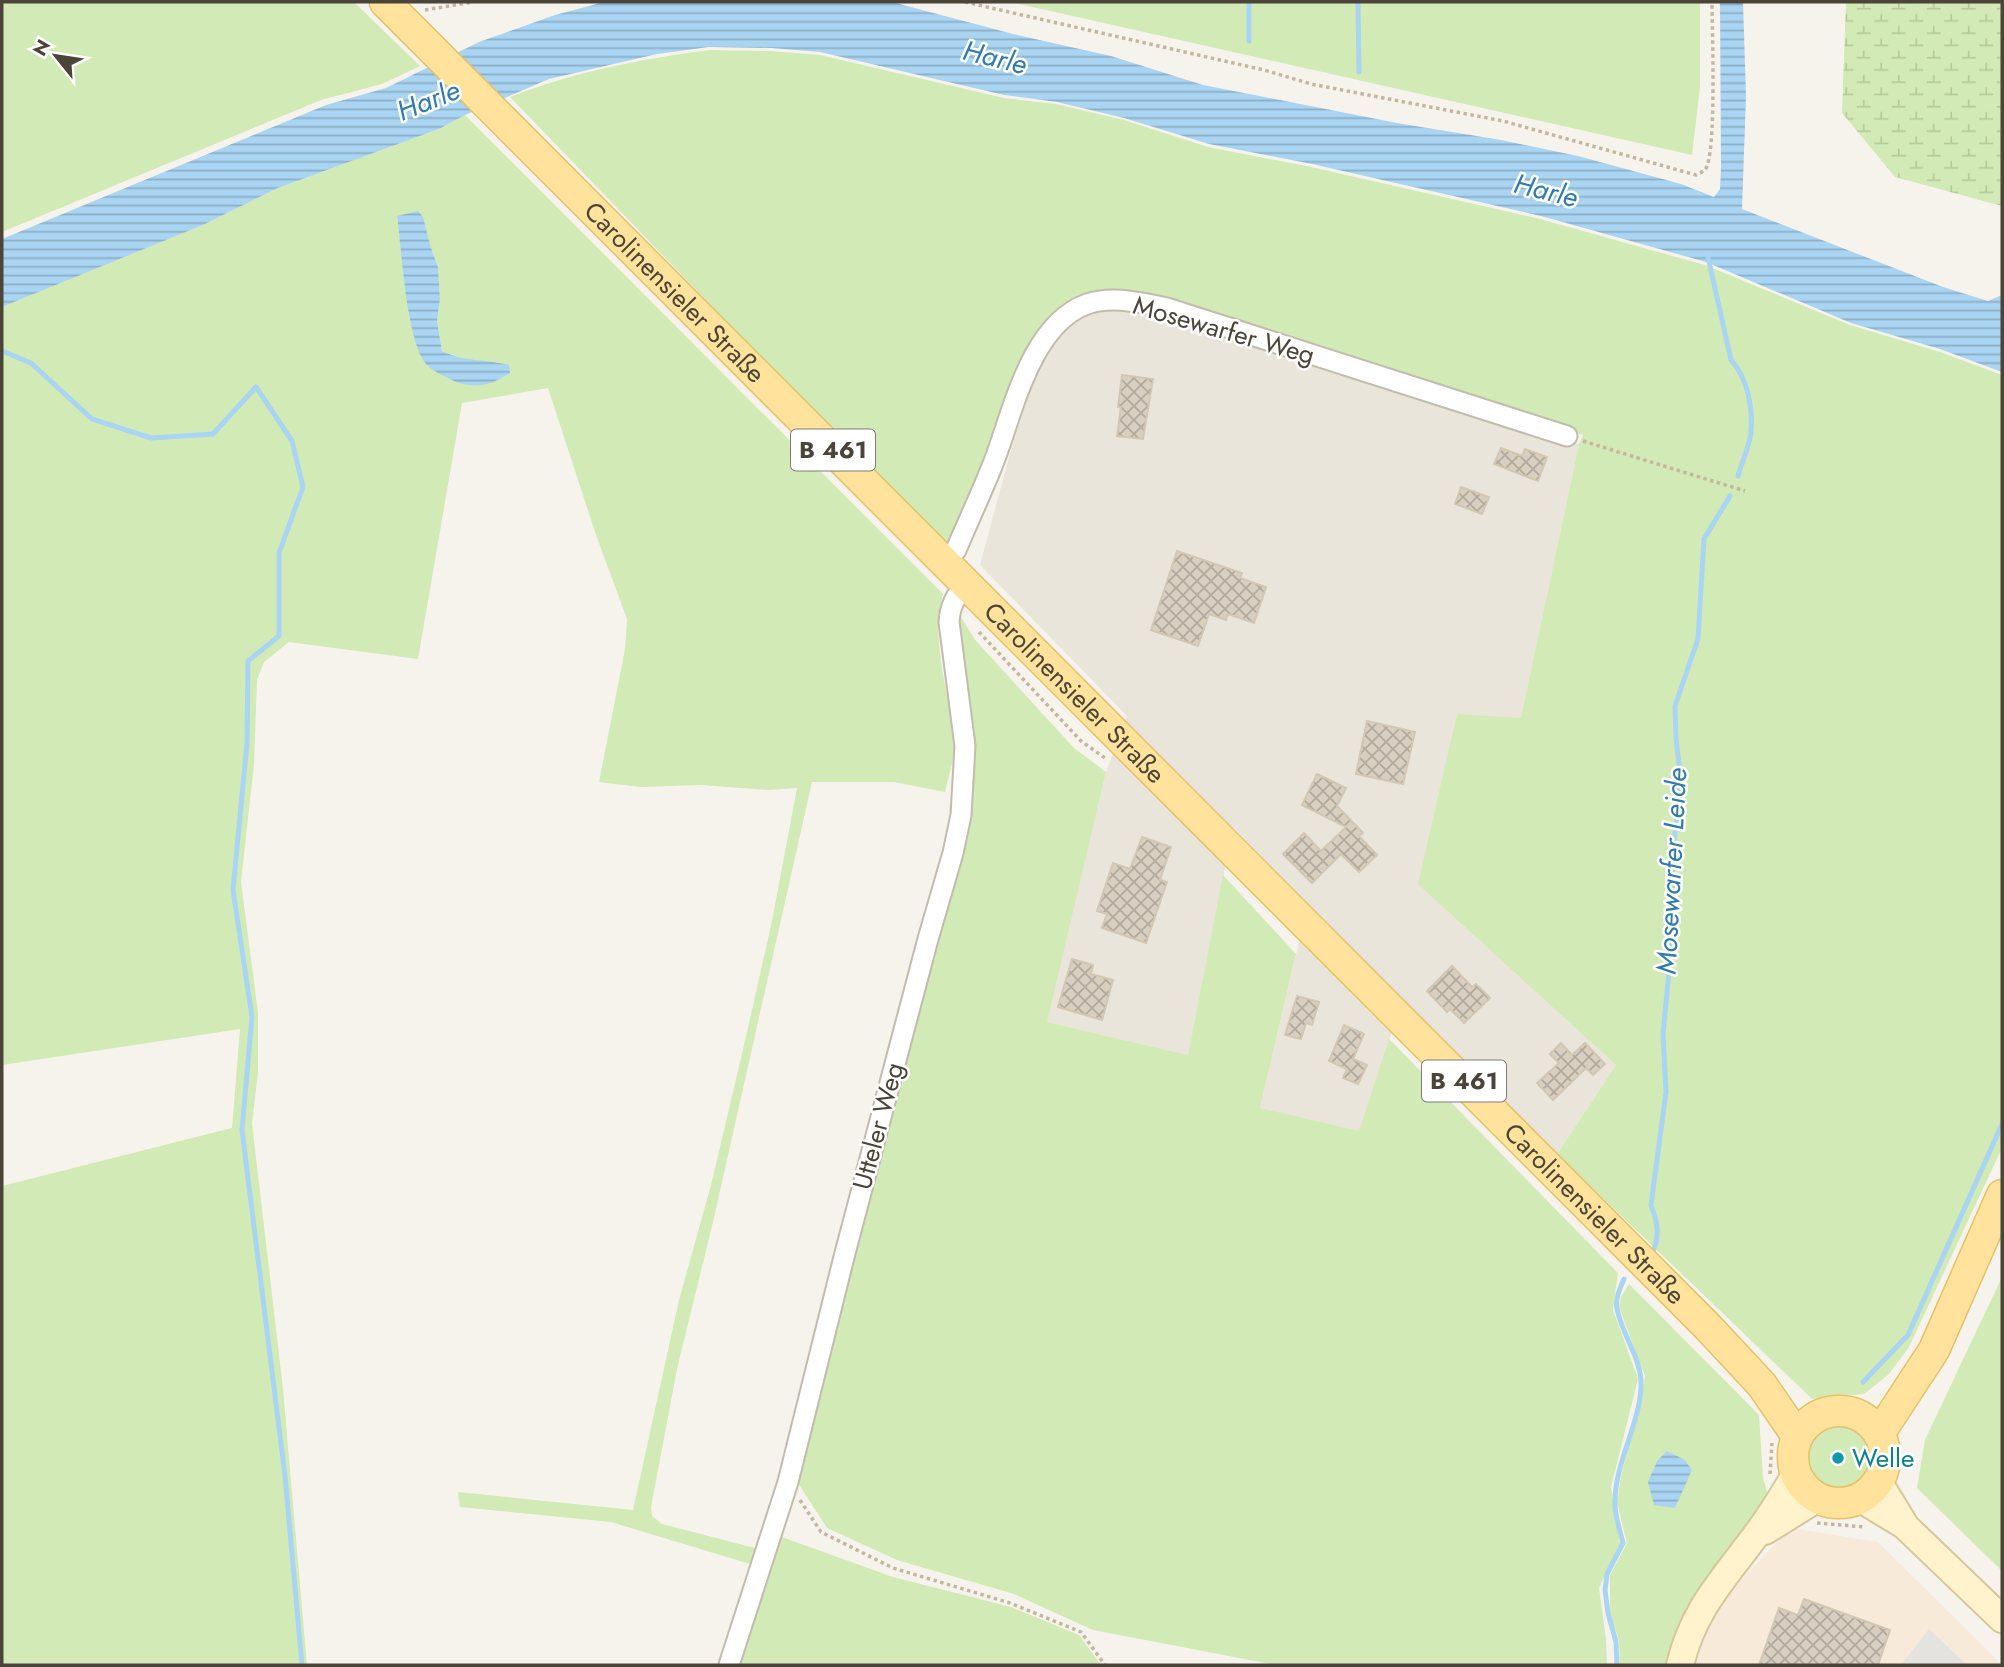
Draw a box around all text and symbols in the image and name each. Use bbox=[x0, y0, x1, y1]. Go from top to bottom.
north arrow bbox=[21, 21, 91, 91]
water label: Harle bbox=[959, 30, 1031, 85]
text: N bbox=[26, 34, 57, 61]
water label: Harle bbox=[391, 69, 466, 132]
water label: Harle bbox=[1510, 163, 1582, 218]
street label: Carolinensieler Straße bbox=[575, 193, 774, 392]
street label: Mosewarfer Weg bbox=[1129, 286, 1319, 374]
road number: B 461 bbox=[791, 430, 875, 471]
street label: Carolinensieler Straße bbox=[975, 593, 1174, 792]
water label: Mosewarfer Leide bbox=[1646, 767, 1697, 975]
street label: Utteler Weg bbox=[843, 1058, 913, 1194]
road number: B 461 bbox=[1422, 1060, 1506, 1101]
street label: Carolinensieler Straße bbox=[1495, 1114, 1694, 1313]
place label: Welle bbox=[1852, 1439, 1914, 1477]
marker: Welle bbox=[1830, 1450, 1846, 1466]

